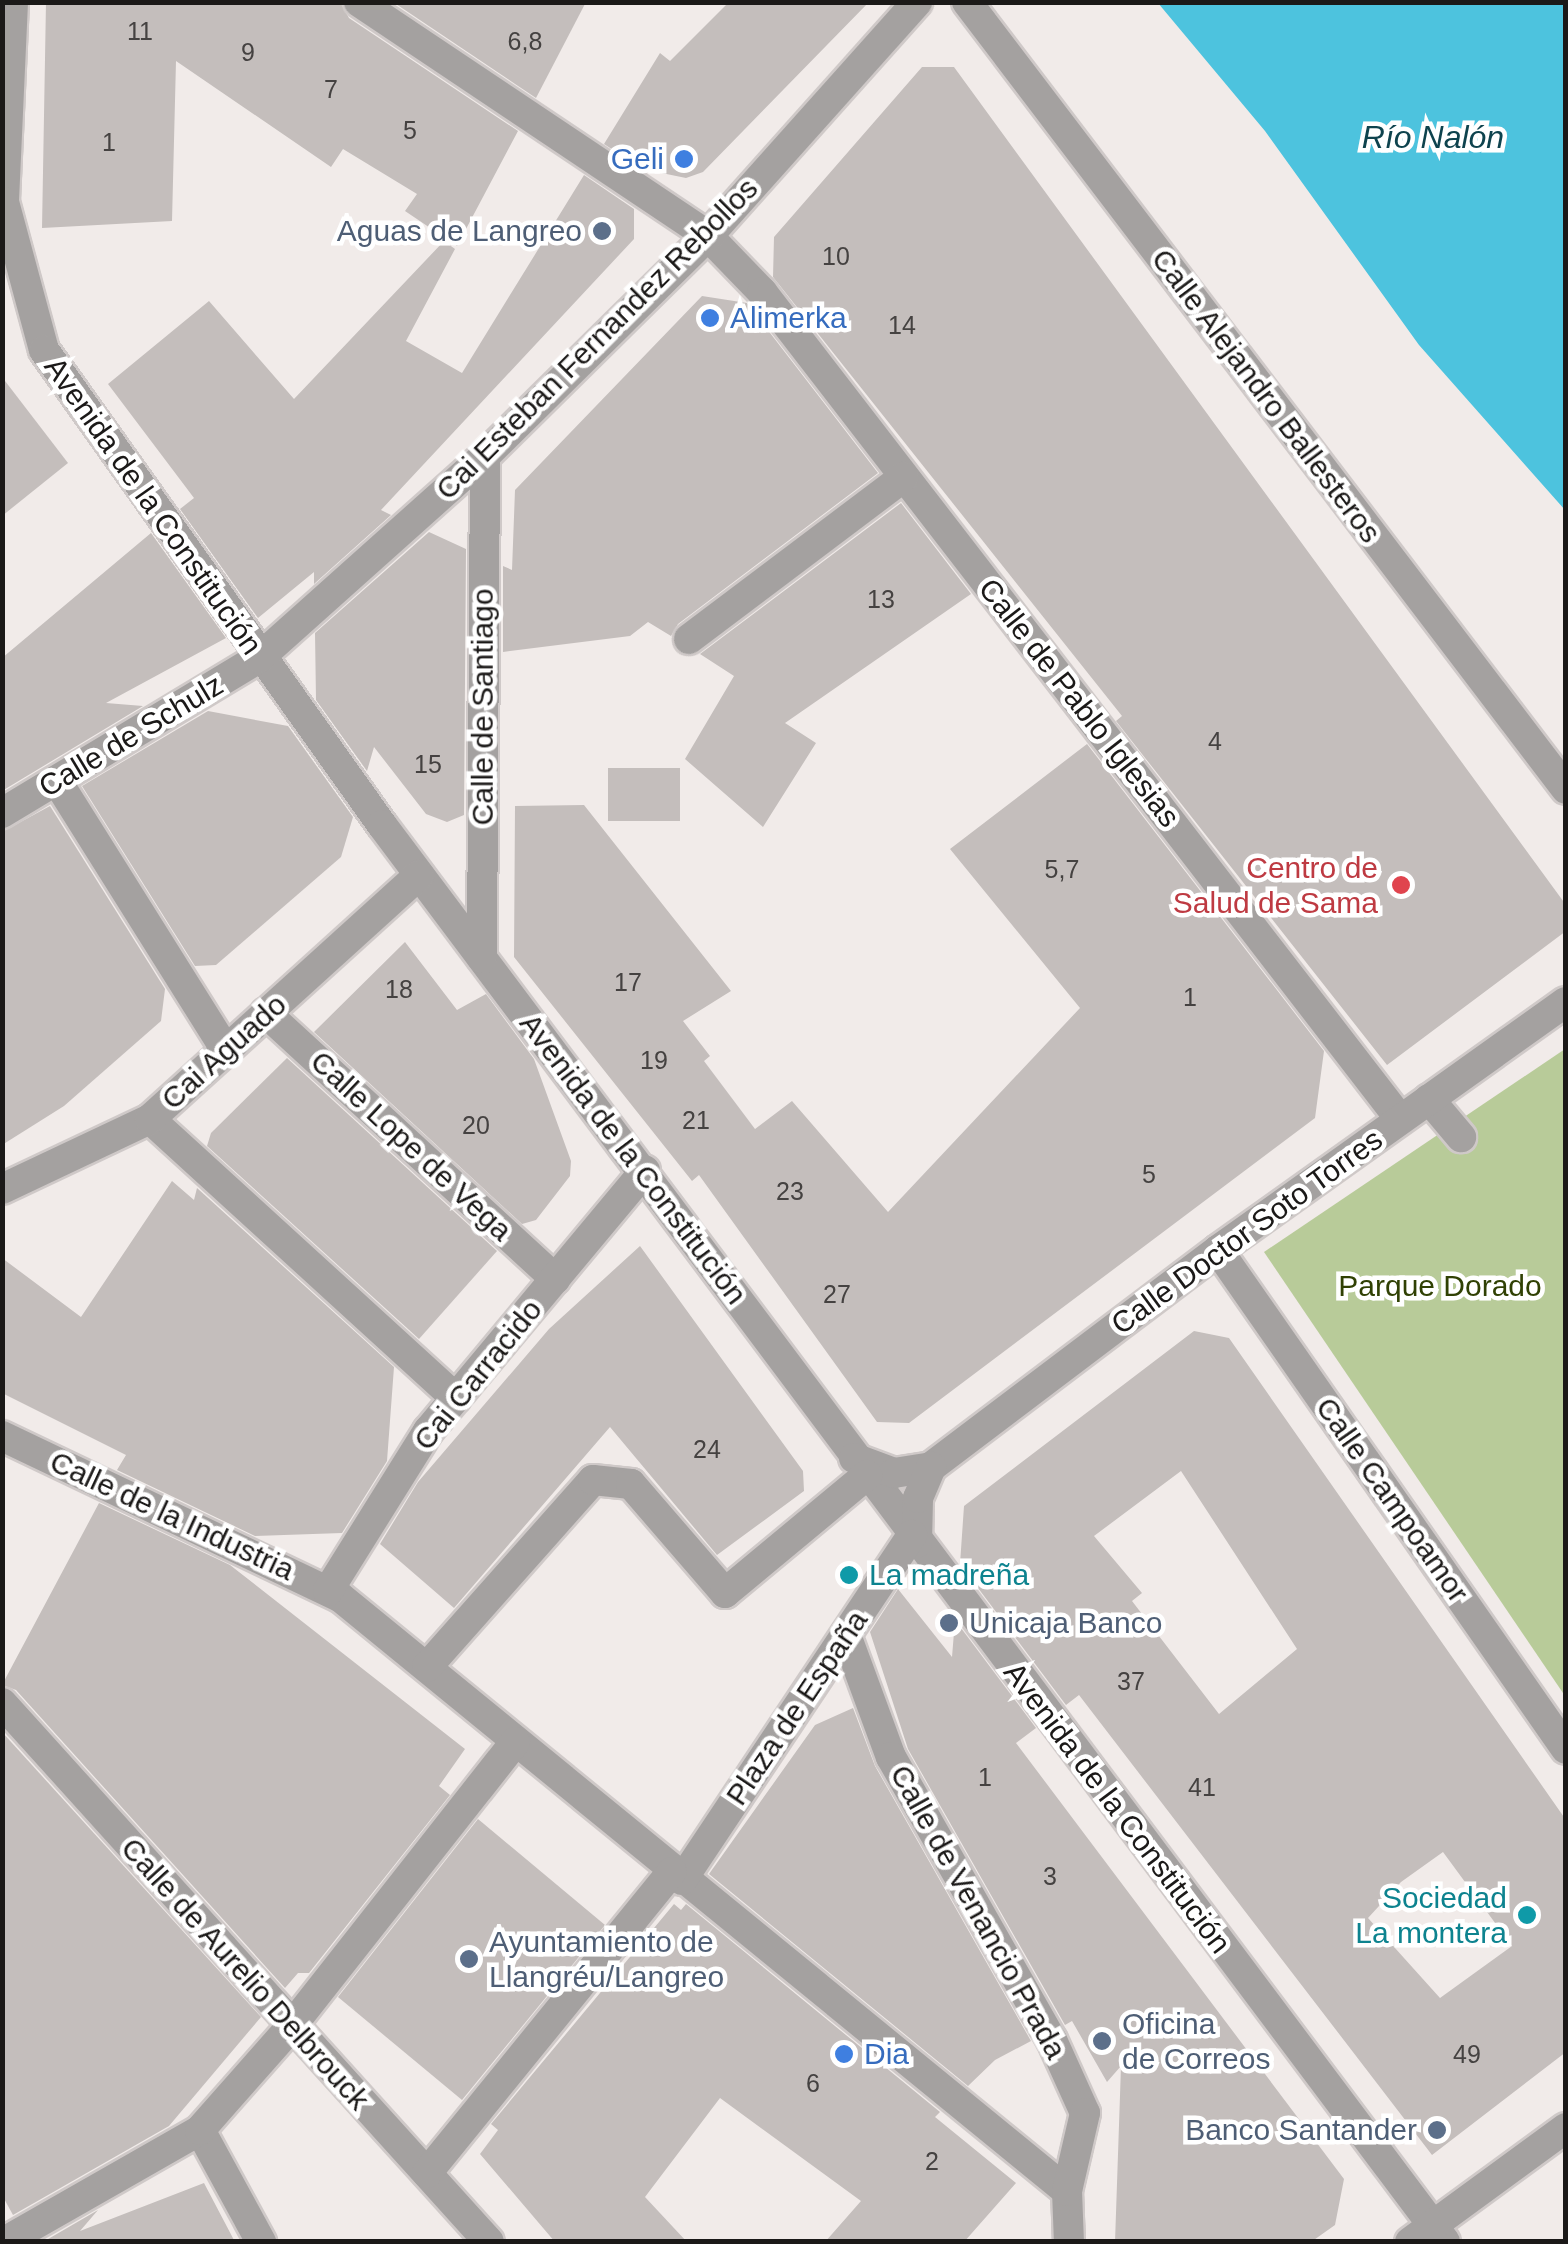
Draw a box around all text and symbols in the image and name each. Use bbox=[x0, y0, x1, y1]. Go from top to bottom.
house number: 11 bbox=[127, 16, 153, 46]
house number: 6,8 bbox=[508, 26, 542, 56]
house number: 9 bbox=[241, 37, 255, 67]
house number: 7 bbox=[324, 74, 338, 104]
house number: 5 bbox=[403, 115, 417, 145]
water label: Río Nalón bbox=[1362, 118, 1504, 156]
house number: 1 bbox=[102, 127, 116, 157]
place label: Geli bbox=[611, 141, 664, 177]
marker: Geli bbox=[673, 148, 695, 170]
street label: Cai Esteban Fernandez Rebollos bbox=[429, 171, 765, 507]
place label: Aguas de Langreo bbox=[337, 213, 582, 249]
marker: Aguas de Langreo bbox=[591, 220, 613, 242]
house number: 10 bbox=[822, 241, 850, 271]
street label: Calle Alejandro Ballesteros bbox=[1143, 241, 1389, 551]
place label: Alimerka bbox=[730, 300, 847, 336]
marker: Alimerka bbox=[699, 307, 721, 329]
house number: 14 bbox=[888, 310, 916, 340]
street label: Avenida de la Constitución bbox=[37, 350, 269, 662]
street label: Calle de Pablo Iglesias bbox=[971, 572, 1187, 834]
house number: 13 bbox=[867, 584, 895, 614]
street label: Calle de Santiago bbox=[465, 589, 501, 825]
street label: Calle de Schulz bbox=[32, 667, 230, 805]
house number: 4 bbox=[1208, 726, 1222, 756]
house number: 15 bbox=[414, 749, 442, 779]
place label: Centro de Salud de Sama bbox=[1173, 850, 1378, 920]
house number: 5,7 bbox=[1045, 854, 1079, 884]
marker: Centro de Salud de Sama bbox=[1388, 872, 1414, 898]
house number: 17 bbox=[614, 967, 642, 997]
house number: 18 bbox=[385, 974, 413, 1004]
house number: 1 bbox=[1183, 982, 1197, 1012]
street label: Cai Aguado bbox=[154, 986, 294, 1118]
street label: Avenida de la Constitución bbox=[512, 1007, 754, 1311]
street label: Calle Lope de Vega bbox=[303, 1044, 519, 1248]
house number: 19 bbox=[640, 1045, 668, 1075]
house number: 21 bbox=[682, 1105, 710, 1135]
house number: 20 bbox=[462, 1110, 490, 1140]
street label: Calle Doctor Soto Torres bbox=[1104, 1121, 1390, 1343]
house number: 5 bbox=[1142, 1159, 1156, 1189]
house number: 23 bbox=[776, 1176, 804, 1206]
park label: Parque Dorado bbox=[1338, 1268, 1542, 1304]
house number: 27 bbox=[823, 1279, 851, 1309]
street label: Cai Carracido bbox=[406, 1292, 550, 1458]
street label: Calle Campoamor bbox=[1308, 1391, 1476, 1609]
house number: 24 bbox=[693, 1434, 721, 1464]
street label: Calle de la Industria bbox=[44, 1444, 300, 1588]
place label: La madreña bbox=[869, 1557, 1029, 1593]
marker: La madreña bbox=[838, 1564, 860, 1586]
street label: Plaza de España bbox=[719, 1604, 875, 1812]
place label: Unicaja Banco bbox=[969, 1605, 1162, 1641]
marker: Unicaja Banco bbox=[938, 1612, 960, 1634]
street label: Avenida de la Constitución bbox=[996, 1656, 1238, 1960]
house number: 37 bbox=[1117, 1666, 1145, 1696]
street label: Calle de Venancio Prada bbox=[882, 1759, 1074, 2065]
house number: 1 bbox=[978, 1762, 992, 1792]
house number: 41 bbox=[1188, 1772, 1216, 1802]
street label: Calle de Aurelio Delbrouck bbox=[113, 1830, 377, 2118]
house number: 3 bbox=[1043, 1861, 1057, 1891]
place label: Sociedad La montera bbox=[1355, 1880, 1507, 1950]
marker: Sociedad La montera bbox=[1516, 1904, 1538, 1926]
place label: Ayuntamiento de Llangréu/Langreo bbox=[489, 1924, 724, 1994]
marker: Ayuntamiento de Llangréu/Langreo bbox=[458, 1948, 480, 1970]
place label: Oficina de Correos bbox=[1122, 2006, 1270, 2076]
marker: Oficina de Correos bbox=[1091, 2030, 1113, 2052]
place label: Dia bbox=[864, 2036, 909, 2072]
house number: 49 bbox=[1453, 2039, 1481, 2069]
marker: Dia bbox=[833, 2043, 855, 2065]
house number: 6 bbox=[806, 2068, 820, 2098]
place label: Banco Santander bbox=[1185, 2112, 1417, 2148]
marker: Banco Santander bbox=[1426, 2119, 1448, 2141]
house number: 2 bbox=[925, 2146, 939, 2176]

